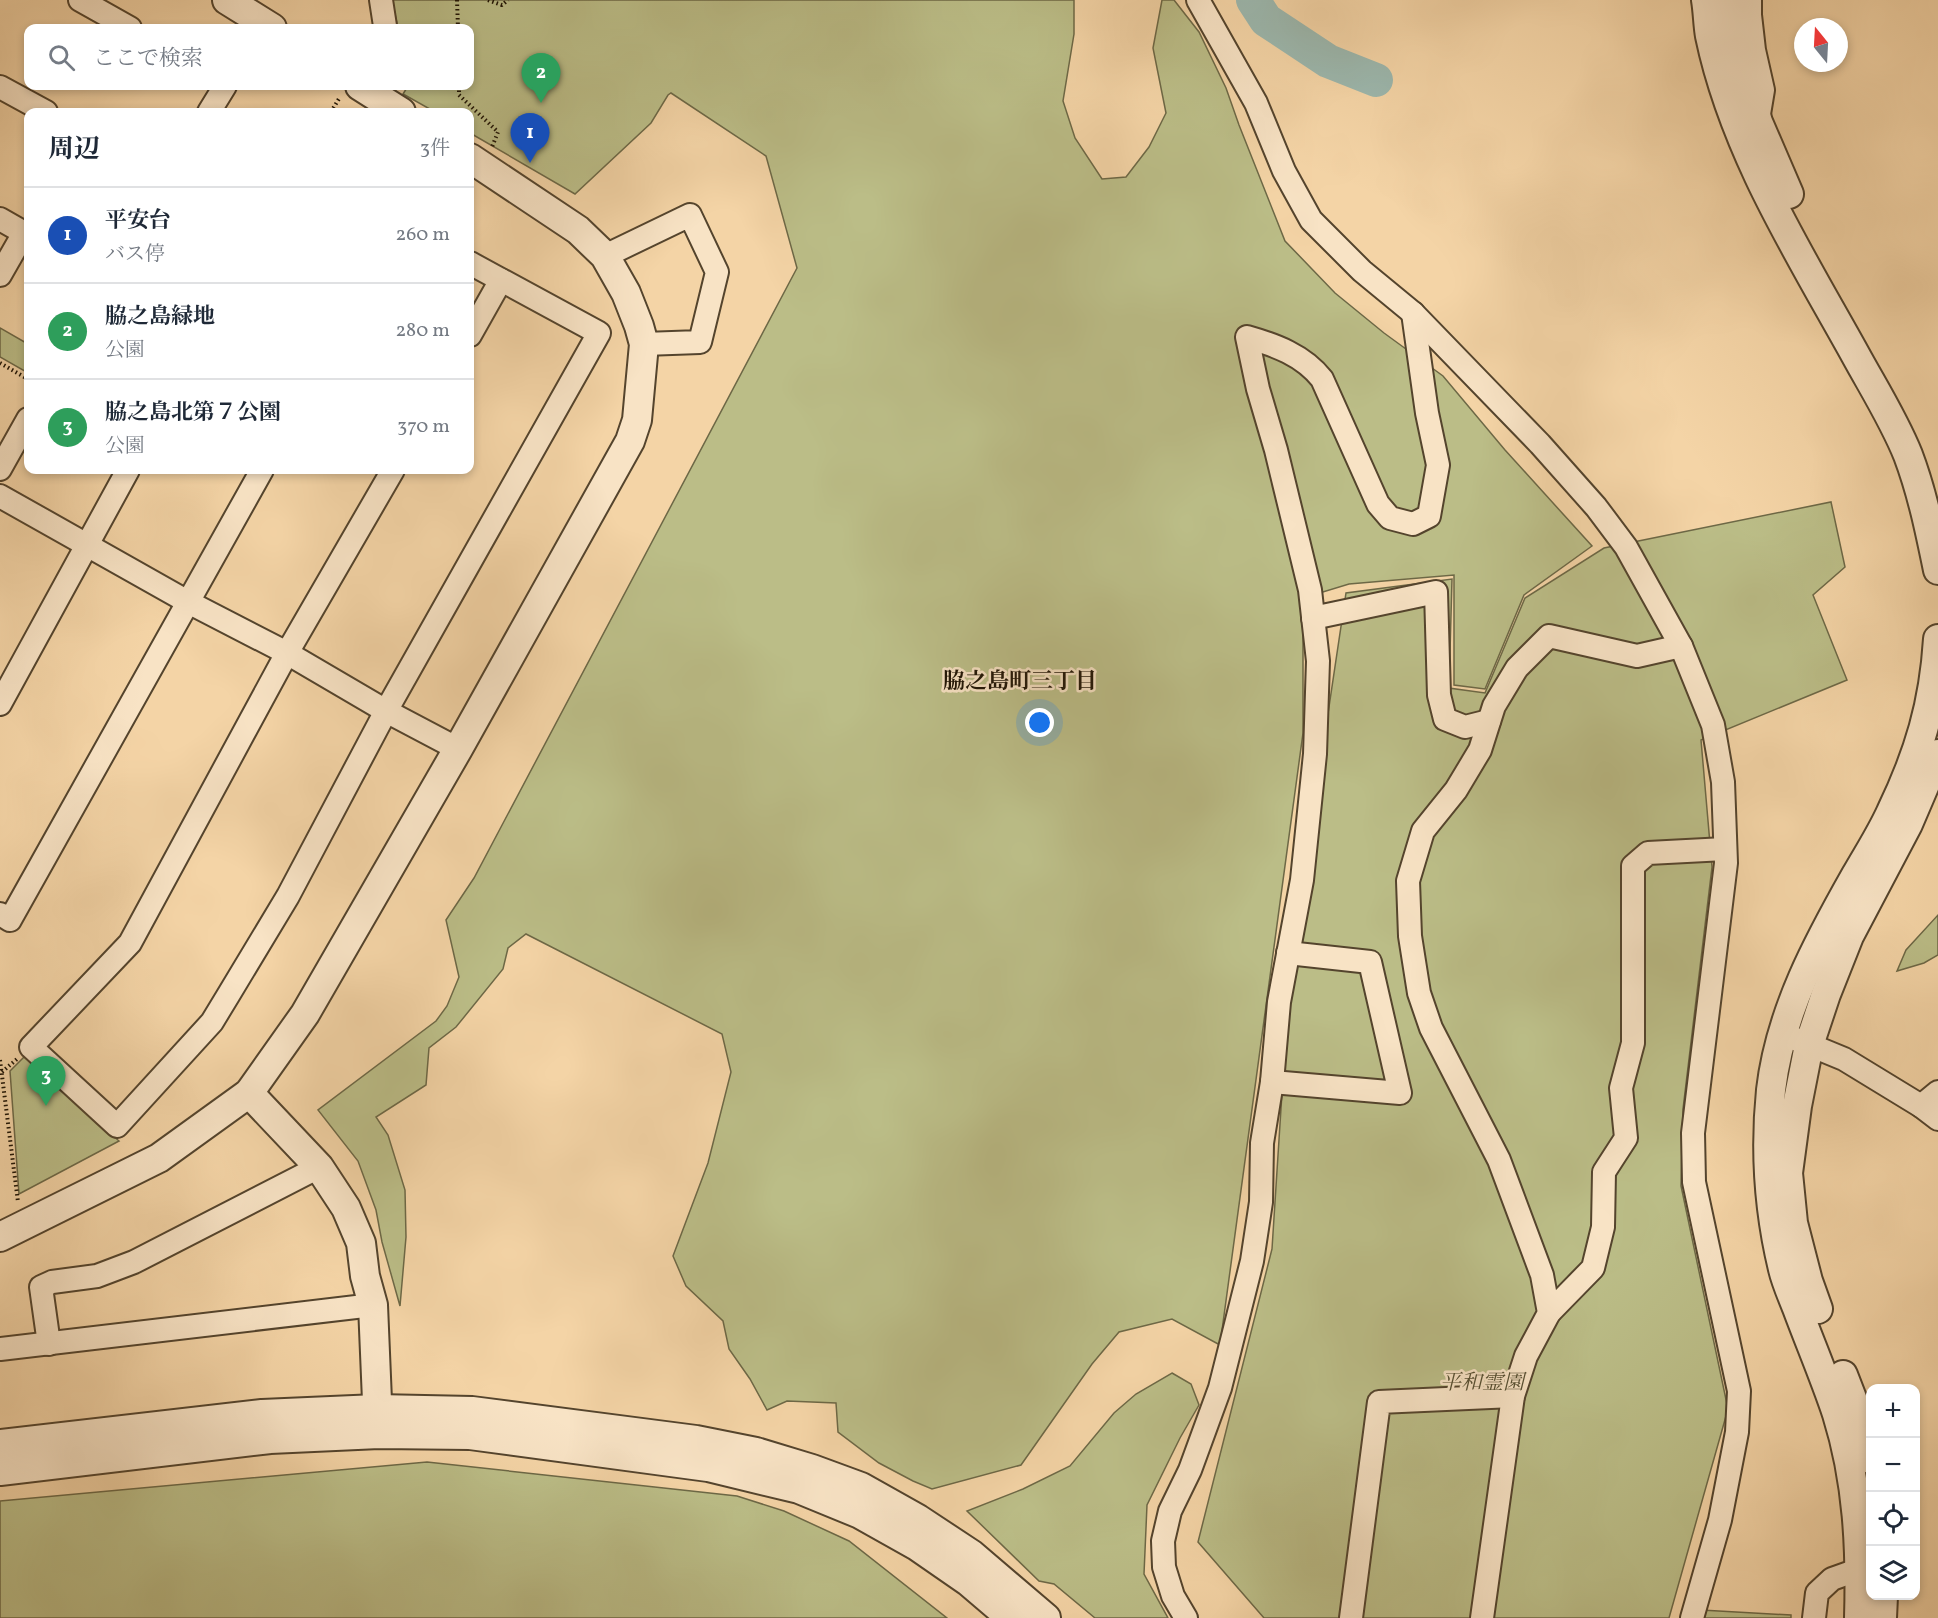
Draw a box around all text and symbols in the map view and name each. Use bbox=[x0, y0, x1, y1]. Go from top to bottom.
north arrow bbox=[1794, 18, 1848, 72]
search box bbox=[24, 24, 474, 90]
icon: search bbox=[45, 41, 78, 74]
text: ここで検索 bbox=[93, 44, 203, 75]
pin: 2 bbox=[522, 54, 560, 103]
pin: 1 bbox=[510, 114, 550, 163]
text: 周辺 bbox=[48, 132, 100, 168]
text: 3件 bbox=[420, 135, 450, 163]
text: 平安台 bbox=[105, 206, 171, 237]
text: 1 bbox=[63, 221, 72, 249]
text: 260 m bbox=[395, 221, 450, 249]
text: バス停 bbox=[105, 241, 165, 269]
text: 脇之島緑地 bbox=[105, 302, 215, 333]
text: 2 bbox=[62, 317, 73, 345]
text: 280 m bbox=[395, 317, 450, 345]
text: 公園 bbox=[105, 337, 145, 365]
text: 脇之島北第７公園 bbox=[105, 398, 281, 429]
text: 3 bbox=[62, 413, 73, 441]
text: 370 m bbox=[397, 413, 450, 441]
text: 公園 bbox=[105, 433, 145, 461]
district label: 脇之島町三丁目 bbox=[943, 667, 1097, 698]
your location bbox=[1025, 708, 1054, 737]
pin: 3 bbox=[26, 1056, 66, 1106]
park label: 平和霊園 bbox=[1440, 1369, 1527, 1398]
map controls bbox=[1866, 1384, 1920, 1600]
button: + bbox=[1866, 1384, 1920, 1438]
button: − bbox=[1866, 1438, 1920, 1492]
button: locate bbox=[1866, 1492, 1920, 1546]
button: layers bbox=[1866, 1546, 1920, 1600]

